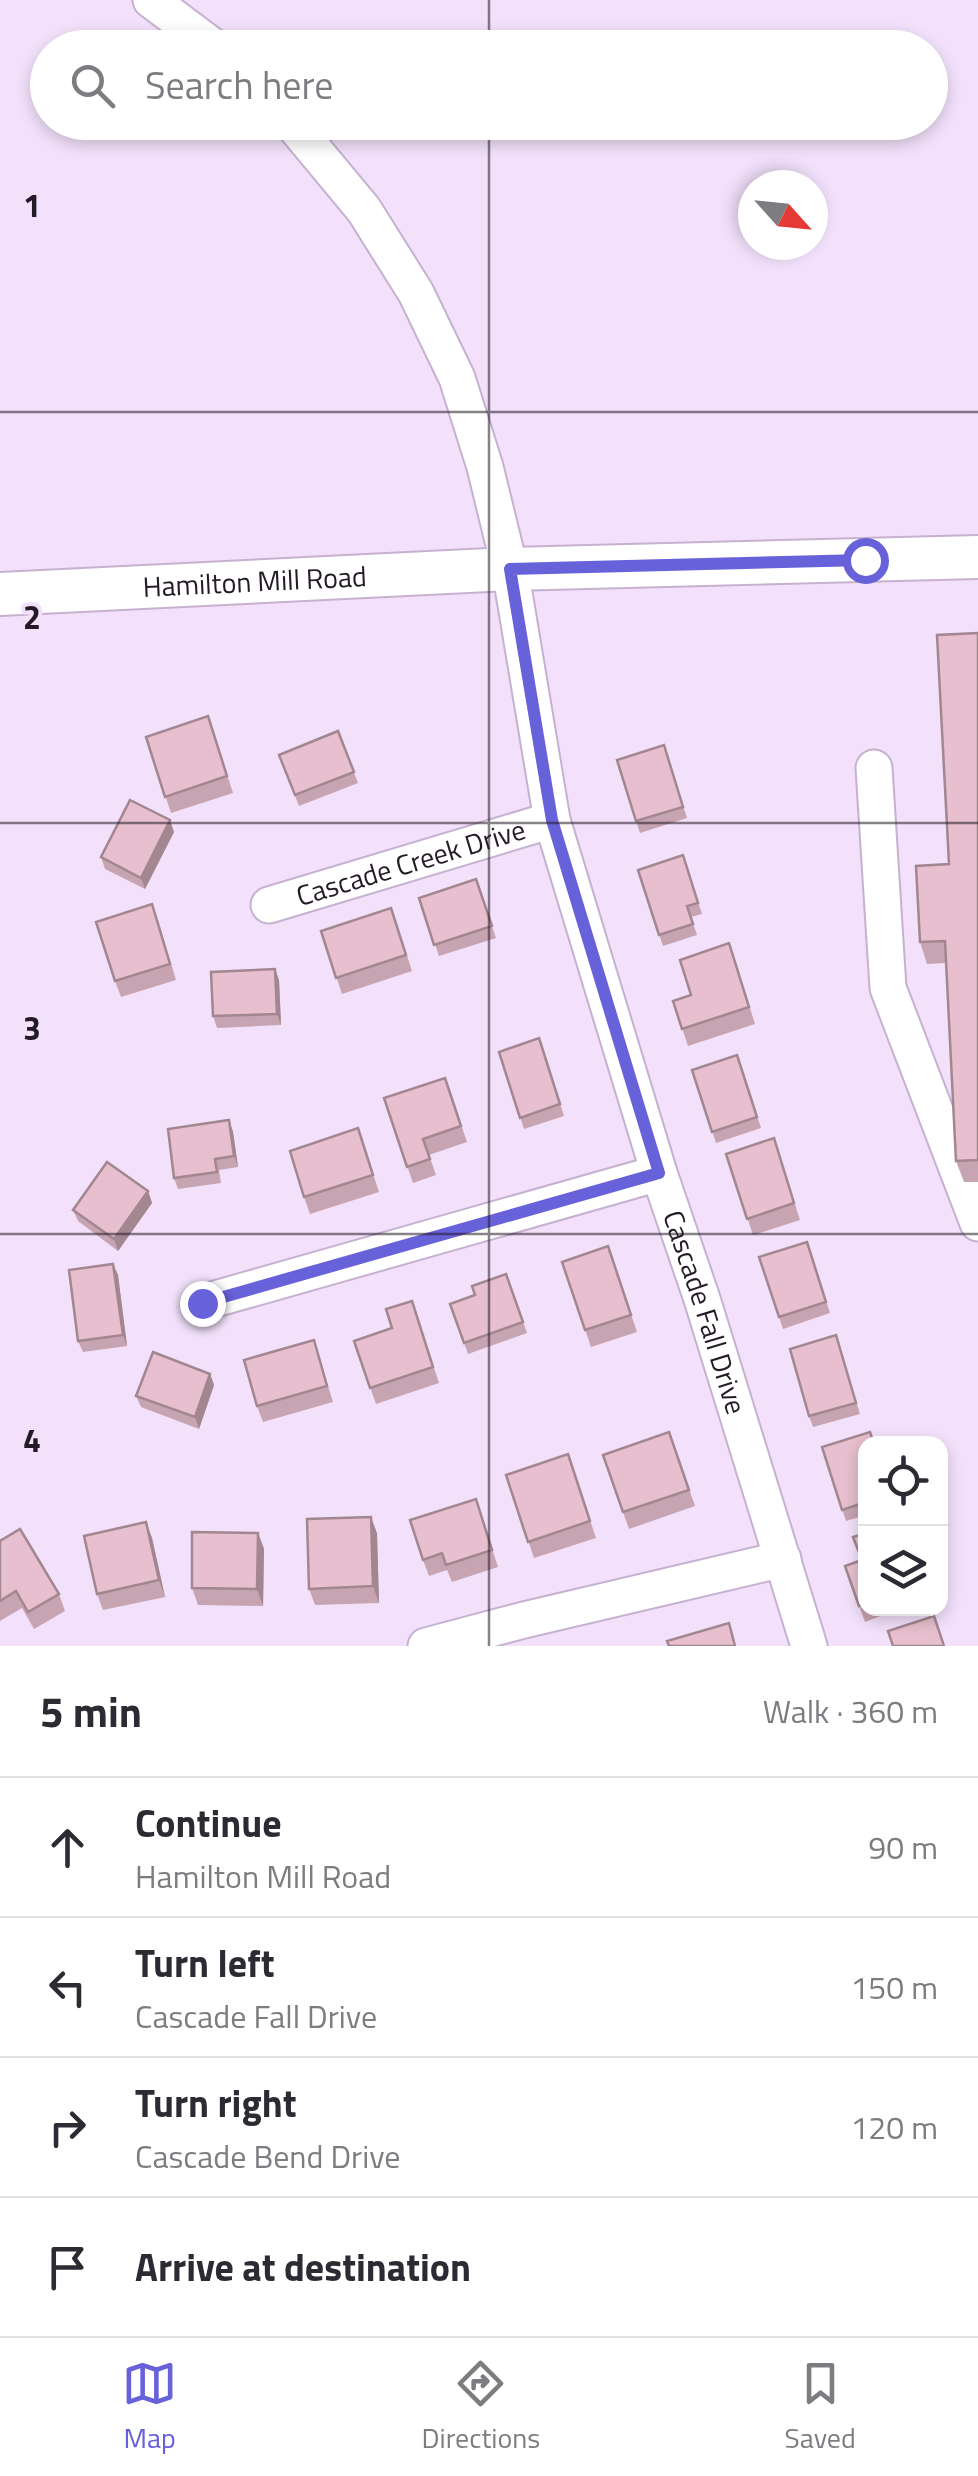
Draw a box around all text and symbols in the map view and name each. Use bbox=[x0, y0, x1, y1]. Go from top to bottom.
search box bbox=[30, 30, 948, 140]
text: Search here bbox=[145, 56, 333, 114]
icon: search bbox=[65, 58, 120, 113]
north arrow bbox=[738, 170, 828, 260]
text: 1 bbox=[23, 181, 41, 229]
route start bbox=[843, 538, 889, 584]
street label: Hamilton Mill Road bbox=[142, 554, 368, 608]
text: 2 bbox=[23, 593, 41, 641]
street label: Cascade Creek Drive bbox=[291, 807, 530, 917]
text: 3 bbox=[23, 1004, 41, 1052]
street label: Cascade Fall Drive bbox=[652, 1204, 758, 1419]
route end bbox=[180, 1281, 226, 1327]
text: 4 bbox=[23, 1416, 41, 1464]
map controls bbox=[858, 1436, 948, 1616]
button: locate bbox=[858, 1436, 948, 1526]
button: layers bbox=[858, 1526, 948, 1616]
text: 5 min bbox=[40, 1679, 142, 1743]
text: Walk · 360 m bbox=[763, 1687, 938, 1735]
text: Continue bbox=[135, 1794, 282, 1852]
icon: ahead bbox=[40, 1820, 95, 1875]
text: 90 m bbox=[868, 1823, 938, 1871]
text: Hamilton Mill Road bbox=[135, 1852, 391, 1900]
text: Turn left bbox=[135, 1934, 275, 1992]
icon: left bbox=[40, 1960, 95, 2015]
text: 150 m bbox=[850, 1963, 938, 2011]
text: Cascade Fall Drive bbox=[135, 1992, 377, 2040]
text: Turn right bbox=[135, 2074, 297, 2132]
icon: right bbox=[40, 2100, 95, 2155]
text: 120 m bbox=[850, 2103, 938, 2151]
text: Cascade Bend Drive bbox=[135, 2132, 400, 2180]
text: Arrive at destination bbox=[135, 2238, 471, 2296]
icon: arrive bbox=[40, 2240, 95, 2295]
tab: Map bbox=[122, 2356, 177, 2459]
tab: Directions bbox=[421, 2356, 540, 2459]
tab: Saved bbox=[785, 2356, 856, 2459]

